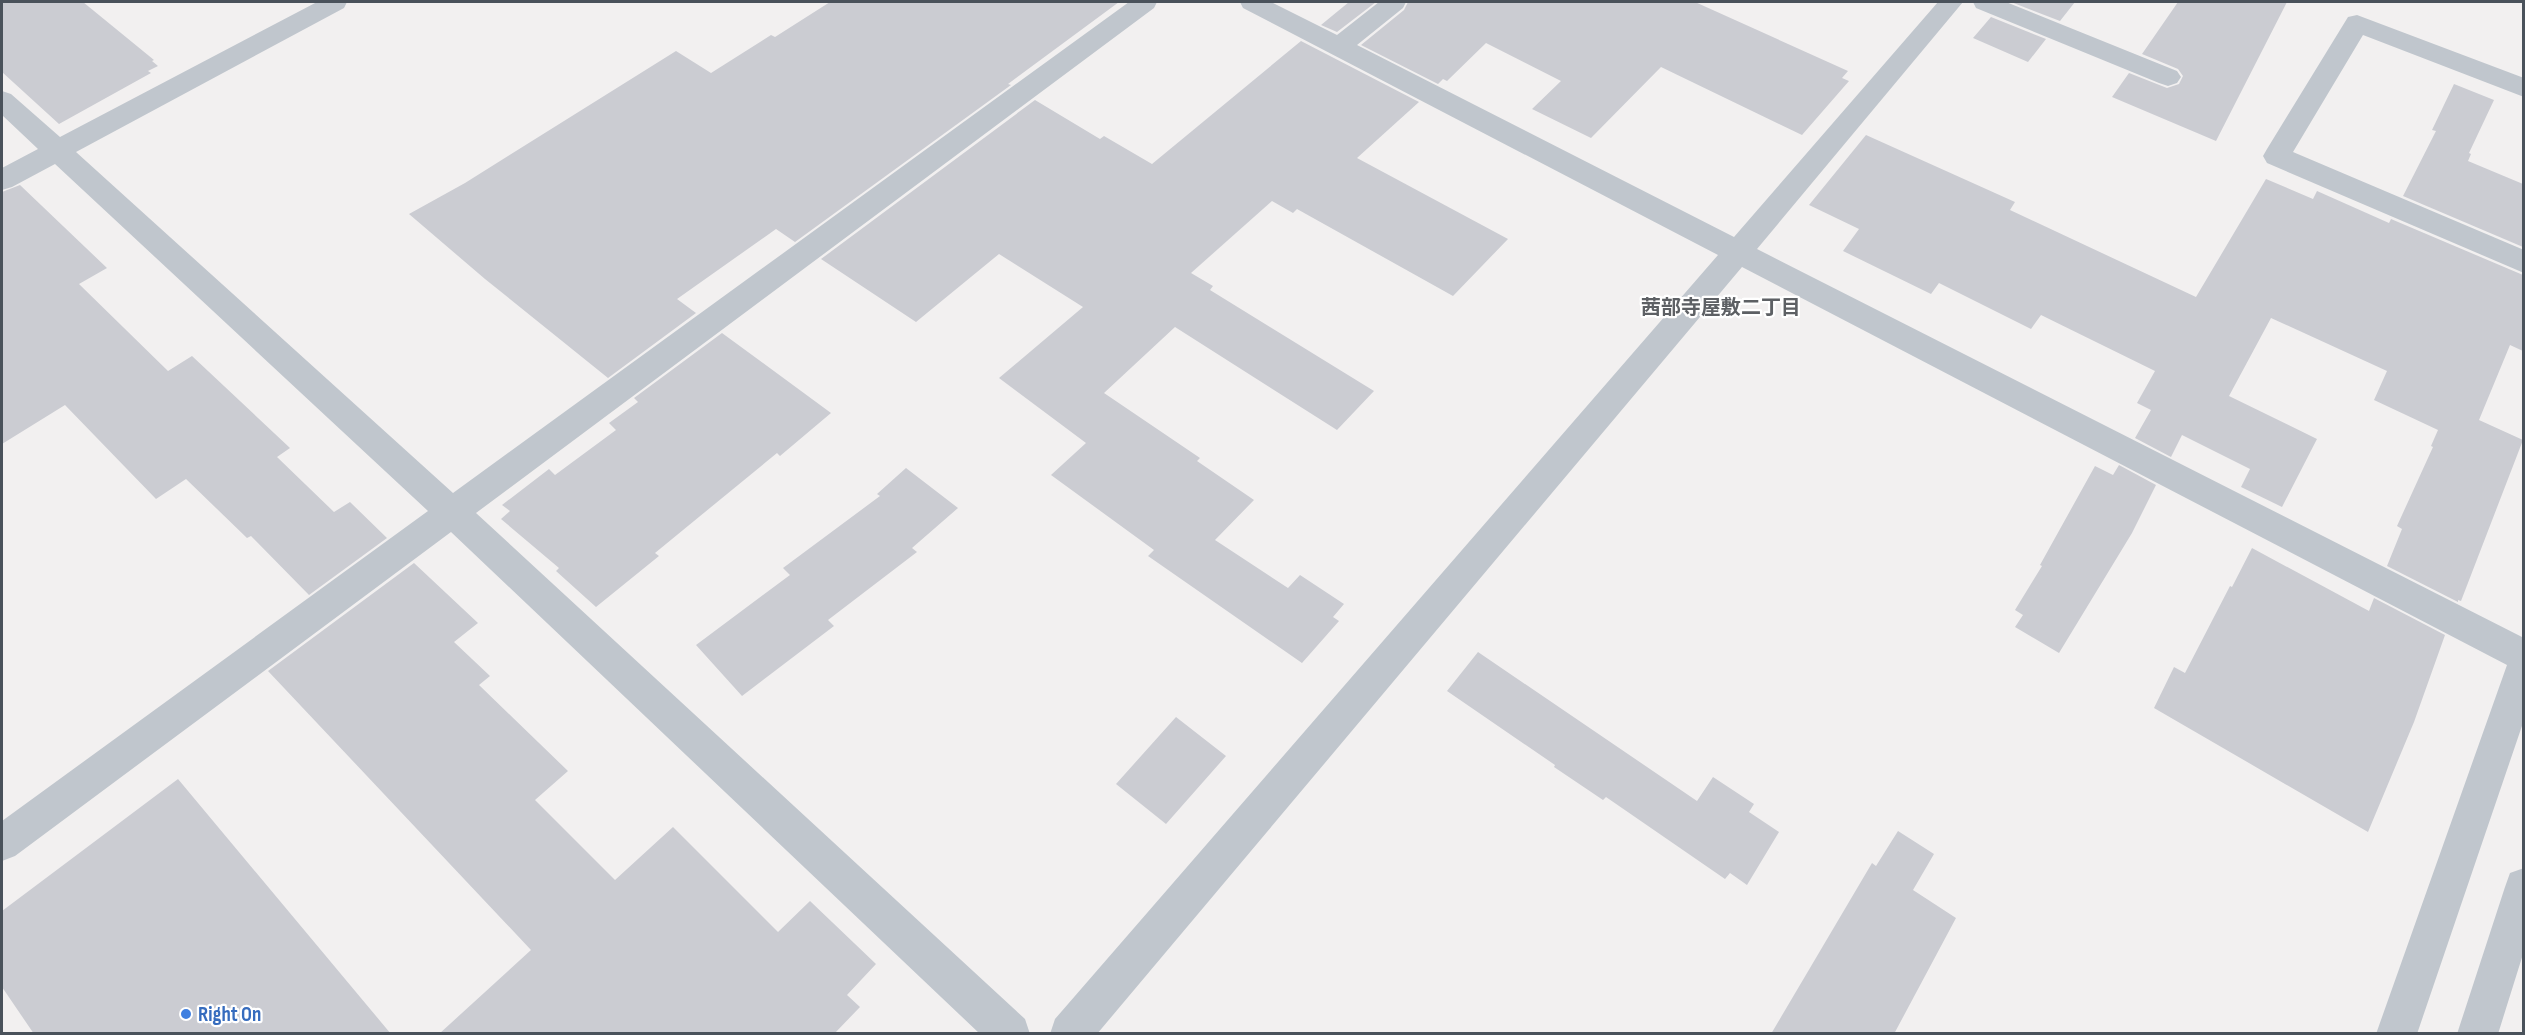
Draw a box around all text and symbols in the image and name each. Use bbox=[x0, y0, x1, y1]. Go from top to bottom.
district label: 茜部寺屋敷二丁目 bbox=[1641, 296, 1801, 320]
place label: Right On bbox=[198, 1002, 261, 1027]
marker: Right On bbox=[179, 1007, 193, 1021]

